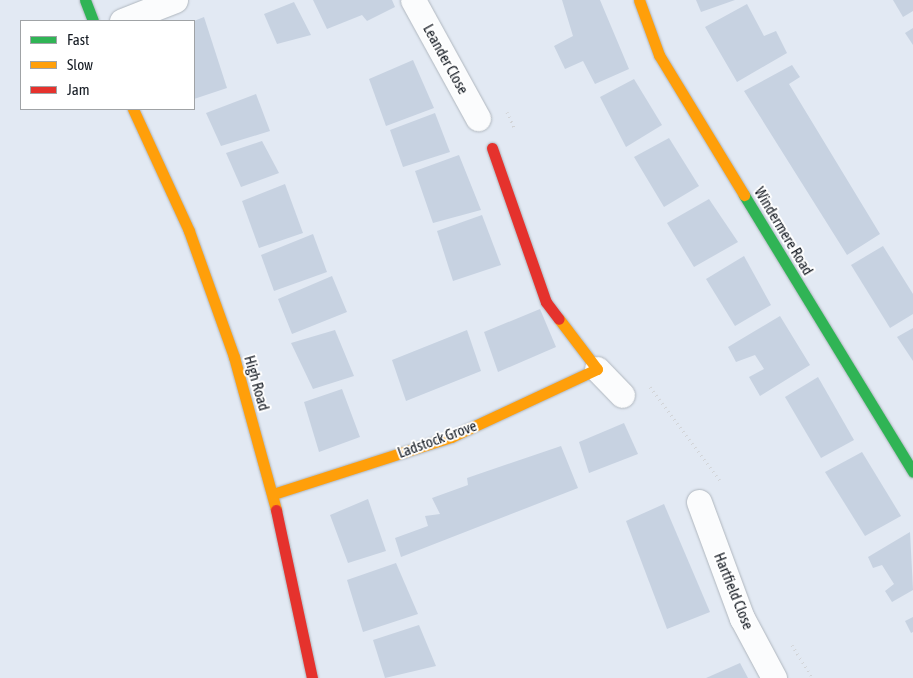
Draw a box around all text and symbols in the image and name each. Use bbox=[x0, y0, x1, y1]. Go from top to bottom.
legend bbox=[20, 20, 195, 110]
street label: Leander Close bbox=[419, 21, 473, 97]
text: Fast bbox=[67, 31, 89, 48]
text: Slow bbox=[67, 56, 93, 73]
text: Jam bbox=[67, 81, 90, 98]
street label: Windermere Road bbox=[751, 184, 817, 278]
street label: High Road bbox=[241, 353, 273, 413]
street label: Ladstock Grove bbox=[395, 416, 479, 462]
street label: Hartfield Close bbox=[710, 550, 758, 632]

